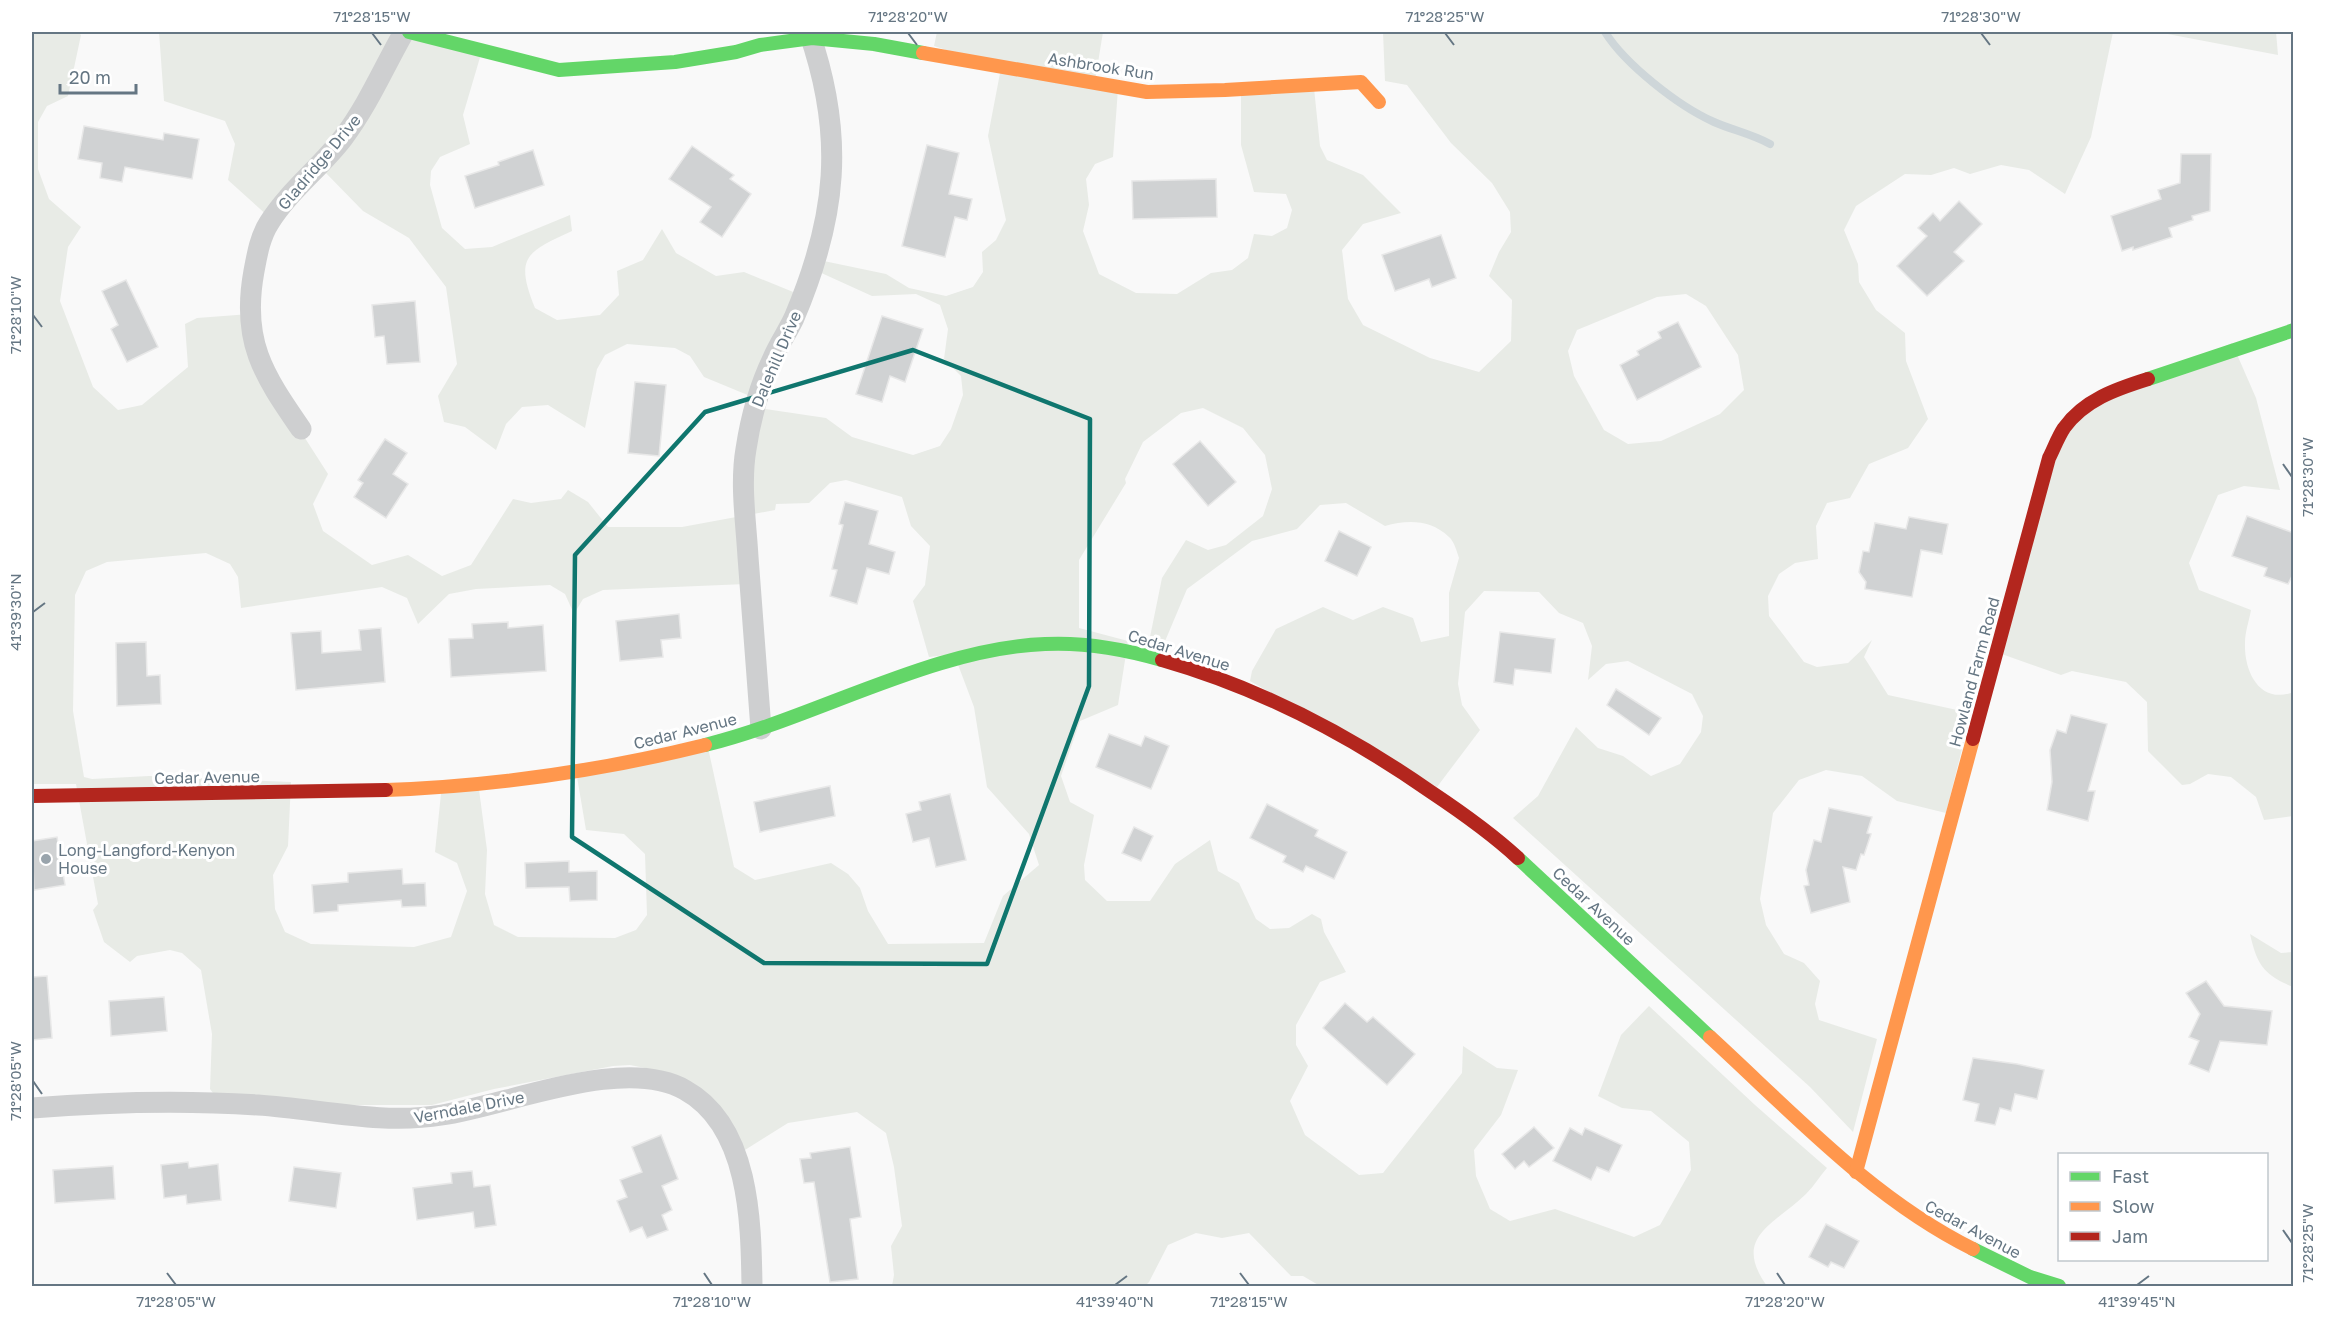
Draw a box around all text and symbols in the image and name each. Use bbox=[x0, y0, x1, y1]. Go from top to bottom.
text: 71°28'15"W bbox=[333, 7, 411, 25]
text: 71°28'20"W bbox=[868, 7, 948, 25]
text: 71°28'25"W bbox=[1406, 7, 1484, 25]
text: 71°28'30"W bbox=[1941, 7, 2021, 25]
street label: Ashbrook Run bbox=[1046, 48, 1156, 84]
scale bar bbox=[60, 57, 136, 95]
text: 20 m bbox=[69, 66, 111, 88]
street label: Gladridge Drive bbox=[273, 110, 365, 214]
text: 71°28'10"W bbox=[6, 276, 24, 354]
street label: Dalehill Drive bbox=[747, 308, 805, 410]
text: 71°28'30"W bbox=[2298, 437, 2316, 517]
text: 41°39'30"N bbox=[6, 573, 24, 651]
street label: Howland Farm Road bbox=[1944, 595, 2004, 749]
street label: Cedar Avenue bbox=[1126, 625, 1232, 675]
street label: Cedar Avenue bbox=[631, 709, 739, 753]
street label: Cedar Avenue bbox=[154, 766, 260, 788]
place label: Long-Langford-Kenyon House bbox=[58, 840, 235, 878]
marker: Long-Langford-Kenyon House bbox=[39, 852, 53, 866]
street label: Cedar Avenue bbox=[1549, 863, 1639, 949]
text: 71°28'05"W bbox=[6, 1041, 24, 1121]
street label: Verndale Drive bbox=[412, 1087, 526, 1127]
legend bbox=[2058, 1153, 2268, 1261]
text: Fast bbox=[2112, 1165, 2149, 1187]
street label: Cedar Avenue bbox=[1922, 1195, 2024, 1263]
text: Slow bbox=[2112, 1195, 2155, 1217]
text: 71°28'25"W bbox=[2298, 1204, 2316, 1282]
text: Jam bbox=[2112, 1225, 2148, 1247]
text: 71°28'05"W bbox=[136, 1292, 216, 1310]
text: 71°28'10"W bbox=[673, 1292, 751, 1310]
text: 41°39'40"N bbox=[1076, 1292, 1154, 1310]
text: 71°28'15"W bbox=[1210, 1292, 1288, 1310]
text: 71°28'20"W bbox=[1745, 1292, 1825, 1310]
text: 41°39'45"N bbox=[2098, 1292, 2176, 1310]

